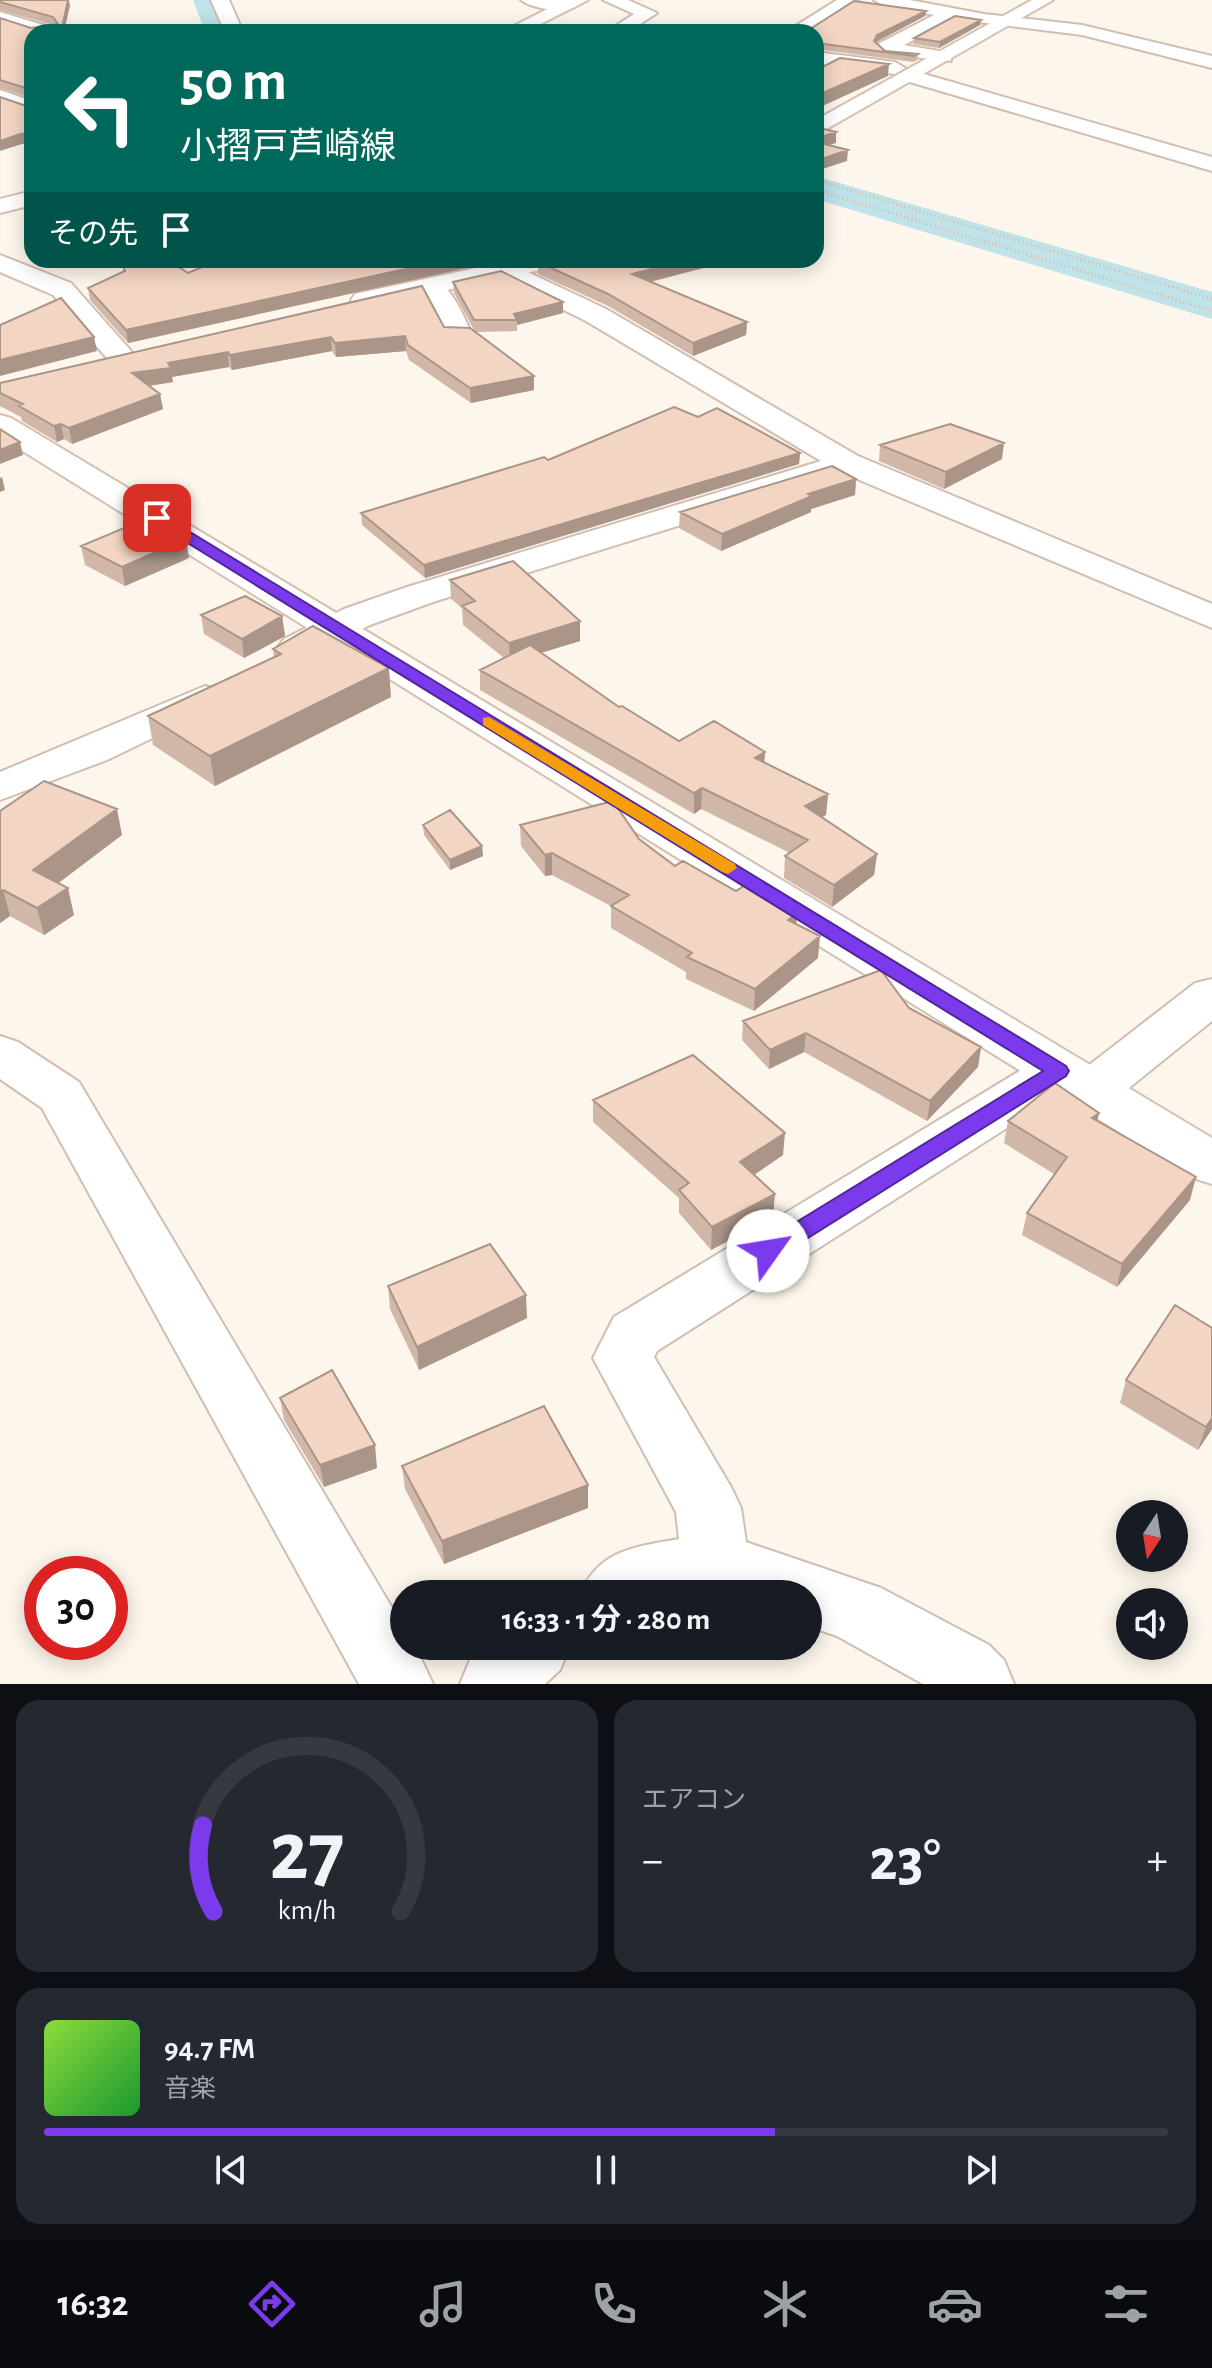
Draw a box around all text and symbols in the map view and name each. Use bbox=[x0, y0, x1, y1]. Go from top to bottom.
text: 50 m bbox=[180, 54, 287, 110]
icon: left bbox=[48, 56, 152, 160]
text: 小摺戸芦崎線 bbox=[180, 129, 396, 165]
icon: arrive bbox=[154, 208, 198, 252]
text: その先 bbox=[48, 219, 138, 249]
pin bbox=[123, 484, 191, 552]
icon: arrive bbox=[135, 496, 179, 540]
position arrow bbox=[726, 1209, 810, 1293]
north arrow bbox=[1116, 1500, 1188, 1572]
map controls bbox=[1116, 1500, 1188, 1660]
speed limit sign: 30 bbox=[24, 1556, 128, 1660]
button: sound bbox=[1116, 1588, 1188, 1660]
text: 16:33 · 1 分 · 280 m bbox=[502, 1605, 710, 1635]
text: エアコン bbox=[642, 1787, 746, 1813]
text: 27 bbox=[269, 1811, 345, 1895]
text: 23° bbox=[869, 1831, 941, 1891]
text: − bbox=[642, 1839, 663, 1883]
text: + bbox=[1147, 1839, 1168, 1883]
text: km/h bbox=[278, 1896, 336, 1925]
text: 94.7 FM bbox=[164, 2034, 255, 2064]
text: 音楽 bbox=[164, 2076, 216, 2102]
icon: previous bbox=[209, 2148, 253, 2192]
icon: pause bbox=[584, 2148, 628, 2192]
icon: next bbox=[959, 2148, 1003, 2192]
icon: directions bbox=[244, 2276, 300, 2332]
icon: music bbox=[415, 2276, 471, 2332]
icon: phone bbox=[586, 2276, 642, 2332]
icon: climate bbox=[757, 2276, 813, 2332]
icon: car bbox=[927, 2276, 983, 2332]
icon: filters bbox=[1098, 2276, 1154, 2332]
text: 16:32 bbox=[57, 2286, 129, 2322]

